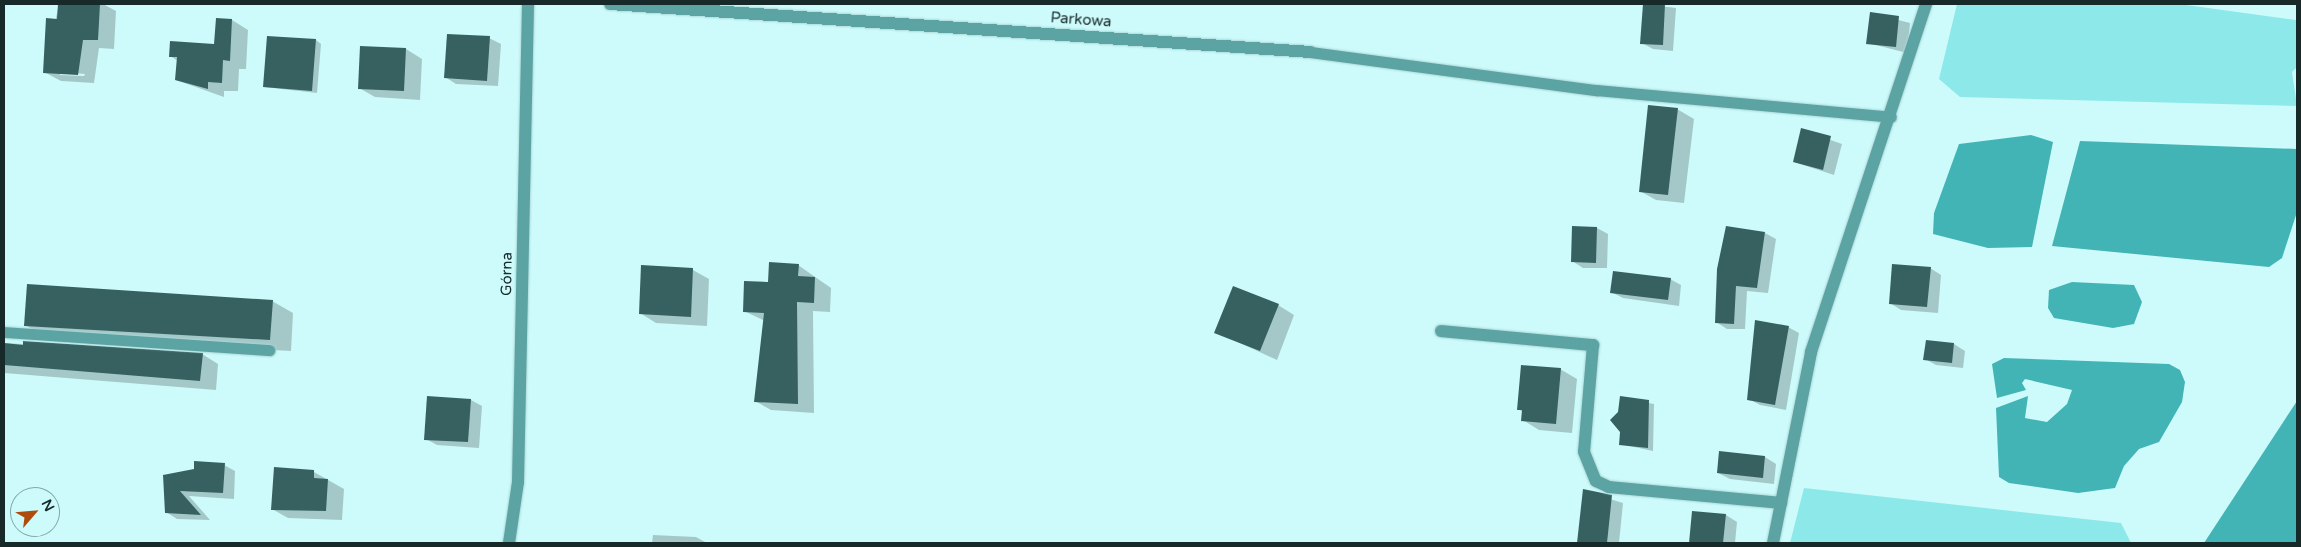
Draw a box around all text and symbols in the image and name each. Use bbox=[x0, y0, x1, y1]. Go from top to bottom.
street label: Parkowa bbox=[1050, 9, 1112, 31]
street label: Górna bbox=[498, 252, 516, 296]
north arrow bbox=[10, 487, 60, 537]
text: N bbox=[38, 497, 58, 514]

